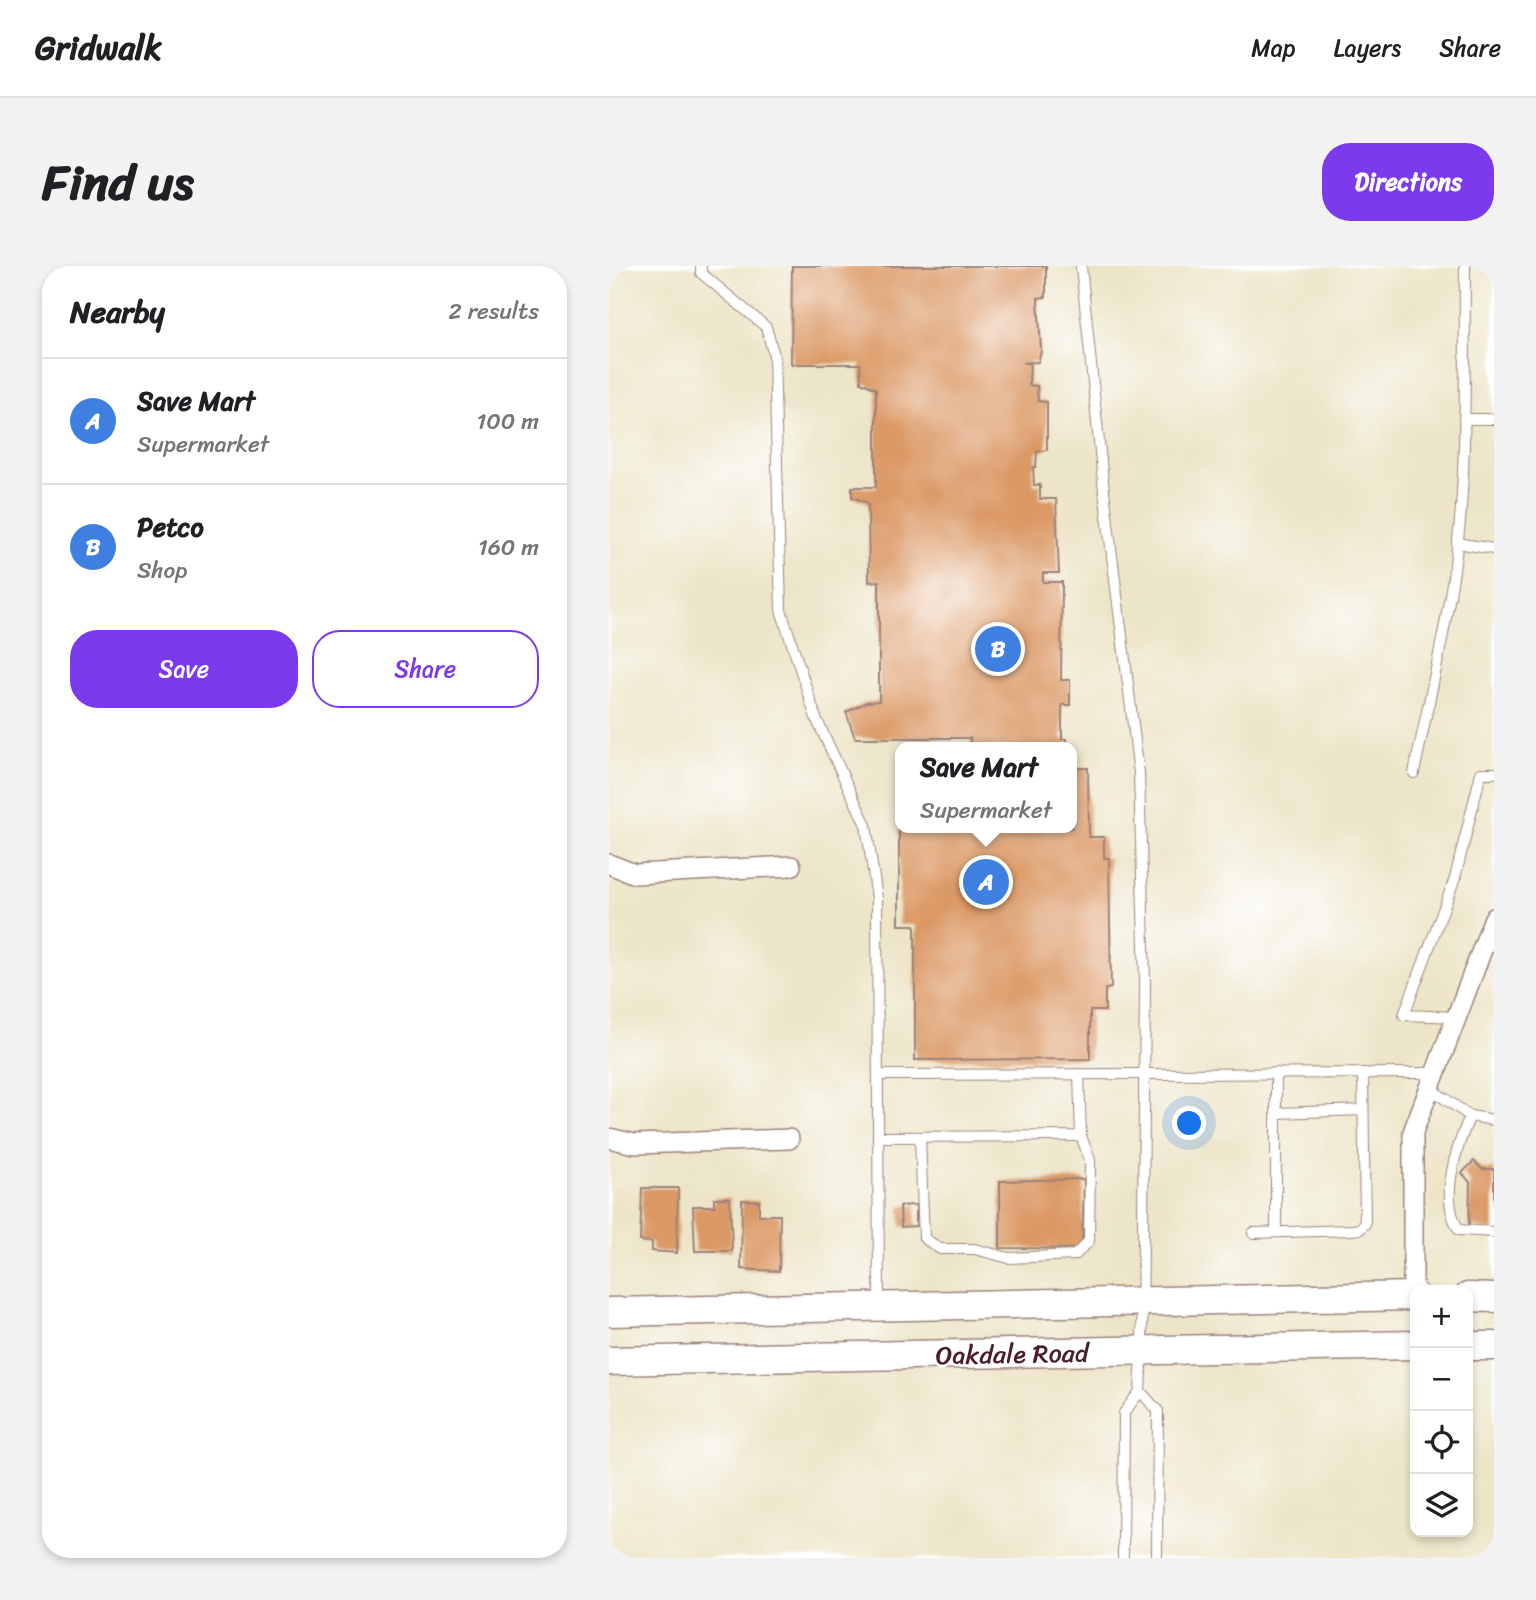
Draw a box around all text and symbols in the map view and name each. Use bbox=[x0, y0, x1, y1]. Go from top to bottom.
text: Gridwalk bbox=[35, 19, 162, 77]
text: Map bbox=[1251, 27, 1296, 69]
text: Layers bbox=[1334, 27, 1401, 69]
text: Share bbox=[1439, 27, 1501, 69]
text: Find us bbox=[42, 139, 194, 226]
button: Directions bbox=[1322, 143, 1494, 221]
text: Nearby bbox=[70, 285, 165, 339]
text: 2 results bbox=[448, 291, 539, 332]
text: Save Mart bbox=[137, 378, 255, 424]
text: A bbox=[85, 401, 101, 442]
text: 100 m bbox=[476, 401, 539, 442]
text: Supermarket bbox=[137, 424, 269, 465]
text: Petco bbox=[137, 504, 204, 550]
text: B bbox=[86, 527, 100, 568]
text: 160 m bbox=[478, 527, 539, 568]
text: Shop bbox=[137, 550, 187, 591]
pin: B bbox=[975, 623, 1021, 675]
button: Save bbox=[70, 630, 298, 708]
button: Share bbox=[312, 630, 539, 708]
popup bbox=[895, 742, 1077, 833]
text: Save Mart bbox=[920, 744, 1038, 790]
text: Supermarket bbox=[920, 790, 1052, 831]
pin: A bbox=[963, 856, 1009, 908]
your location bbox=[1172, 1106, 1206, 1140]
map controls bbox=[1410, 1285, 1473, 1537]
button: + bbox=[1410, 1285, 1473, 1348]
street label: Oakdale Road bbox=[935, 1330, 1091, 1378]
button: − bbox=[1410, 1348, 1473, 1411]
button: locate bbox=[1410, 1411, 1473, 1474]
button: layers bbox=[1410, 1474, 1473, 1537]

